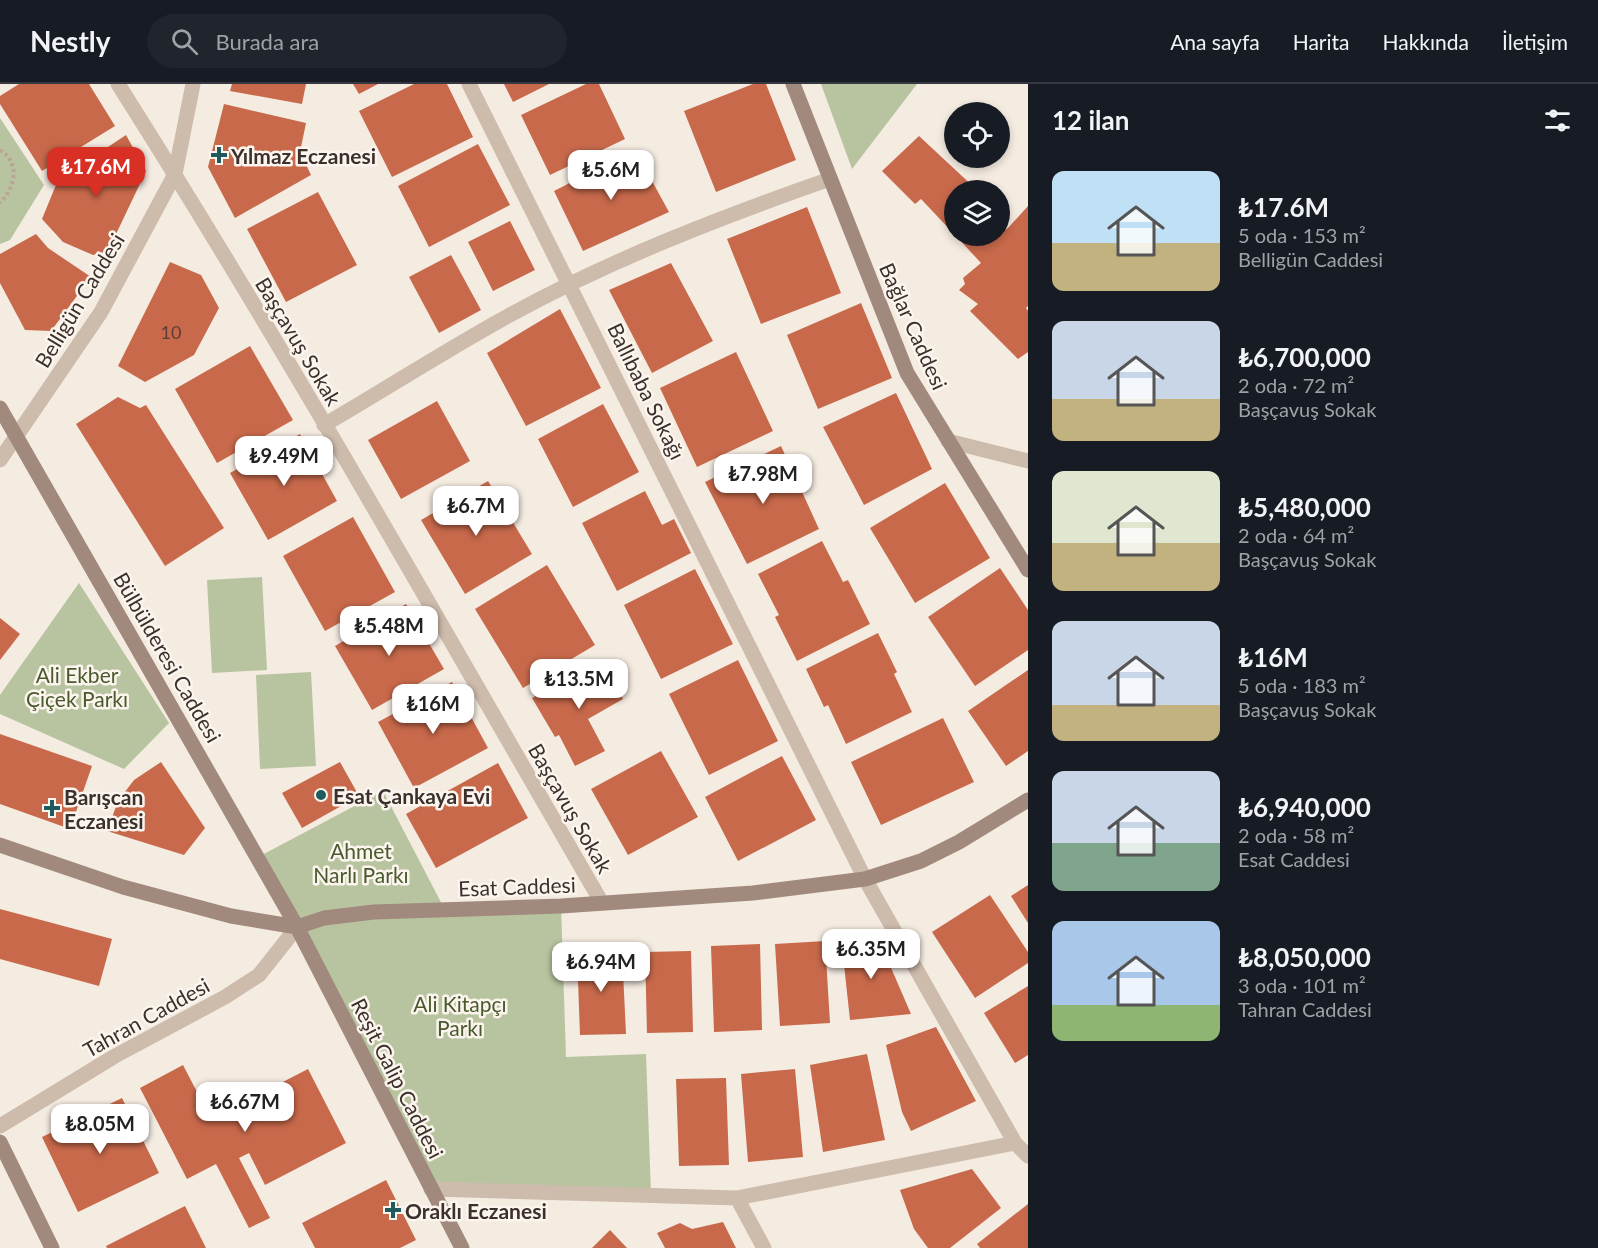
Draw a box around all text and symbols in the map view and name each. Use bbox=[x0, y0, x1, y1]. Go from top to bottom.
search box bbox=[147, 14, 567, 68]
text: Nestly bbox=[30, 24, 111, 58]
icon: search bbox=[168, 25, 201, 58]
text: Burada ara bbox=[216, 28, 319, 55]
text: Ana sayfa bbox=[1170, 29, 1260, 54]
text: Harita bbox=[1293, 29, 1349, 54]
text: Hakkında bbox=[1382, 29, 1469, 54]
text: İletişim bbox=[1502, 29, 1568, 54]
map controls bbox=[944, 102, 1010, 246]
button: locate bbox=[944, 102, 1010, 168]
text: 12 ilan bbox=[1052, 104, 1129, 136]
icon: filters bbox=[1541, 104, 1574, 137]
place label: Yılmaz Eczanesi bbox=[230, 143, 376, 168]
pin: ₺17.6M bbox=[47, 147, 145, 198]
marker: Yılmaz Eczanesi bbox=[212, 148, 226, 162]
pin: ₺5.6M bbox=[569, 150, 653, 201]
text: ₺17.6M bbox=[61, 154, 131, 178]
text: ₺5.6M bbox=[582, 157, 640, 181]
button: layers bbox=[944, 180, 1010, 246]
text: ₺17.6M bbox=[1238, 191, 1329, 223]
icon: home bbox=[1100, 195, 1172, 267]
text: 5 oda · 153 m² bbox=[1238, 223, 1366, 247]
street label: Belligün Caddesi bbox=[29, 228, 129, 372]
text: Belligün Caddesi bbox=[1238, 247, 1383, 271]
street label: Bağlar Caddesi bbox=[875, 259, 953, 393]
street label: Başçavuş Sokak bbox=[251, 272, 347, 410]
street label: Ballıbaba Sokağı bbox=[603, 319, 691, 463]
house number: 10 bbox=[161, 321, 181, 343]
text: ₺6,700,000 bbox=[1238, 341, 1371, 373]
icon: home bbox=[1100, 345, 1172, 417]
text: 2 oda · 72 m² bbox=[1238, 373, 1354, 397]
text: Başçavuş Sokak bbox=[1238, 397, 1376, 421]
pin: ₺9.49M bbox=[235, 436, 333, 487]
text: ₺9.49M bbox=[249, 443, 319, 467]
pin: ₺7.98M bbox=[714, 454, 812, 505]
text: ₺7.98M bbox=[728, 461, 798, 485]
pin: ₺6.7M bbox=[434, 486, 518, 537]
text: ₺5,480,000 bbox=[1238, 491, 1371, 523]
text: ₺6.7M bbox=[447, 493, 505, 517]
icon: home bbox=[1100, 495, 1172, 567]
text: 2 oda · 64 m² bbox=[1238, 523, 1354, 547]
text: Başçavuş Sokak bbox=[1238, 547, 1376, 571]
street label: Bülbülderesi Caddesi bbox=[109, 567, 227, 747]
pin: ₺5.48M bbox=[340, 606, 438, 657]
text: ₺5.48M bbox=[354, 613, 424, 637]
text: ₺16M bbox=[1238, 641, 1308, 673]
icon: home bbox=[1100, 645, 1172, 717]
pin: ₺13.5M bbox=[530, 659, 628, 710]
park label: Ali Ekber Çiçek Parkı bbox=[26, 662, 128, 711]
text: ₺13.5M bbox=[544, 666, 614, 690]
text: 5 oda · 183 m² bbox=[1238, 673, 1366, 697]
pin: ₺16M bbox=[397, 684, 469, 735]
text: ₺16M bbox=[406, 691, 460, 715]
text: Başçavuş Sokak bbox=[1238, 697, 1376, 721]
street label: Başçavuş Sokak bbox=[524, 739, 618, 877]
place label: Esat Çankaya Evi bbox=[333, 783, 490, 808]
place label: Barışcan Eczanesi bbox=[64, 784, 144, 833]
marker: Esat Çankaya Evi bbox=[314, 788, 328, 802]
text: ₺6,940,000 bbox=[1238, 791, 1371, 823]
icon: home bbox=[1100, 795, 1172, 867]
marker: Barışcan Eczanesi bbox=[45, 801, 59, 815]
text: 2 oda · 58 m² bbox=[1238, 823, 1354, 847]
park label: Ahmet Narlı Parkı bbox=[313, 838, 409, 887]
text: Esat Caddesi bbox=[1238, 847, 1350, 871]
street label: Esat Caddesi bbox=[458, 871, 576, 901]
pin: ₺6.35M bbox=[822, 929, 920, 980]
text: ₺6.35M bbox=[836, 936, 906, 960]
text: ₺8,050,000 bbox=[1238, 941, 1371, 973]
pin: ₺6.94M bbox=[552, 942, 650, 993]
icon: home bbox=[1100, 945, 1172, 1017]
text: ₺6.94M bbox=[566, 949, 636, 973]
street label: Tahran Caddesi bbox=[79, 972, 213, 1062]
text: 3 oda · 101 m² bbox=[1238, 973, 1366, 997]
park label: Ali Kitapçı Parkı bbox=[413, 991, 507, 1040]
street label: Reşit Galip Caddesi bbox=[347, 994, 449, 1162]
text: Tahran Caddesi bbox=[1238, 997, 1372, 1021]
pin: ₺6.67M bbox=[196, 1082, 294, 1133]
text: ₺6.67M bbox=[210, 1089, 280, 1113]
pin: ₺8.05M bbox=[51, 1104, 149, 1155]
text: ₺8.05M bbox=[65, 1111, 135, 1135]
place label: Oraklı Eczanesi bbox=[405, 1198, 547, 1223]
marker: Oraklı Eczanesi bbox=[386, 1203, 400, 1217]

